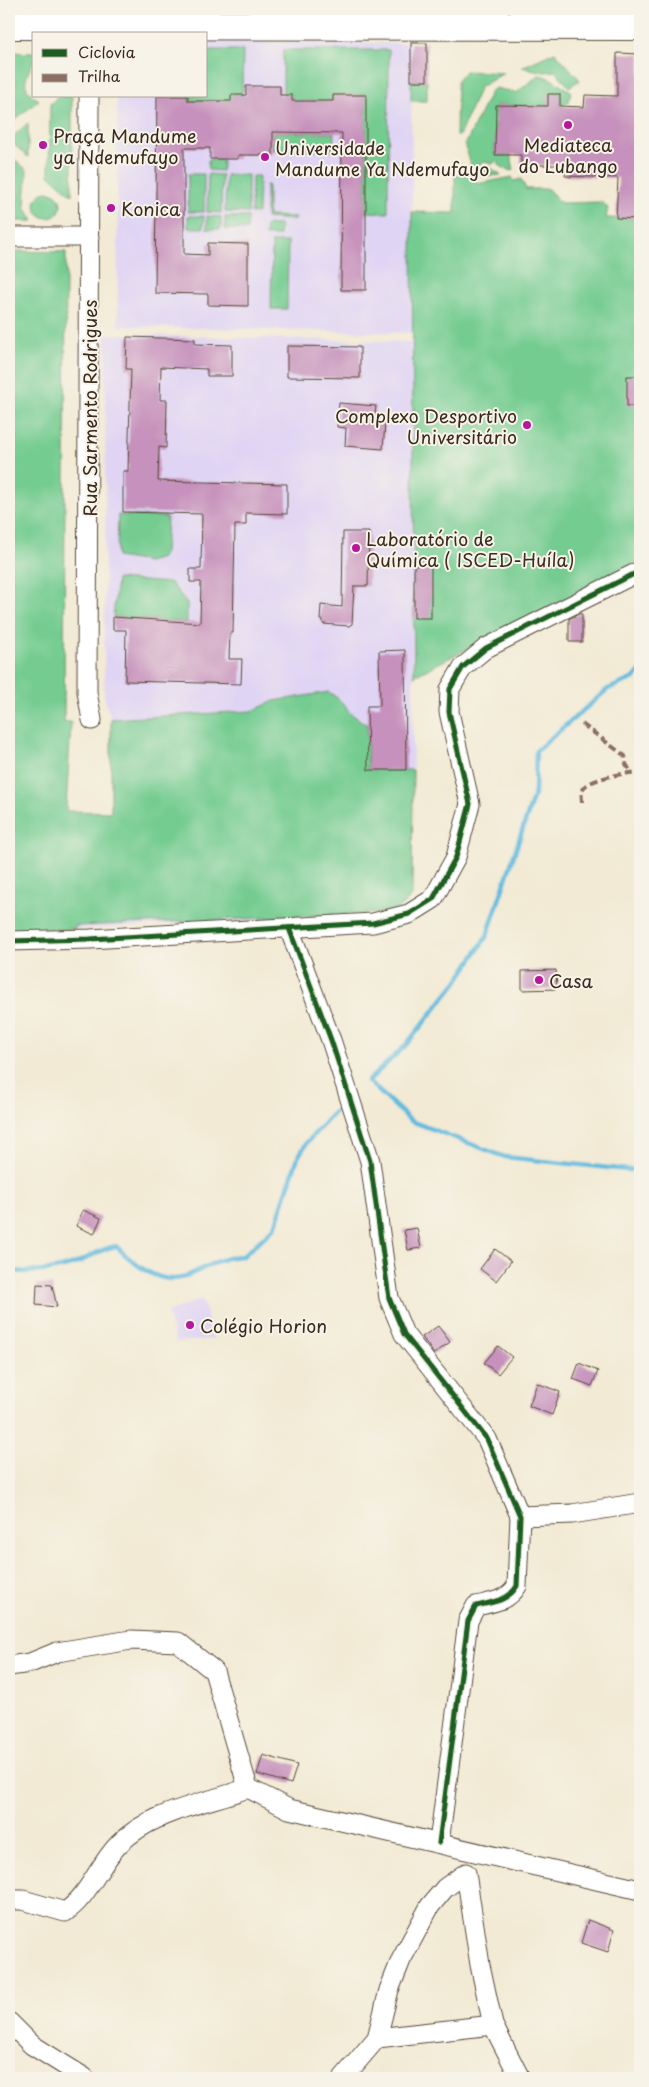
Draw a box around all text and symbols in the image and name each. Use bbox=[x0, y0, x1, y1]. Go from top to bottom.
legend bbox=[32, 32, 208, 98]
text: Ciclovia bbox=[78, 40, 136, 63]
text: Trilha bbox=[78, 64, 121, 87]
marker: Mediateca do Lubango bbox=[562, 119, 574, 131]
place label: Praça Mandume ya Ndemufayo bbox=[53, 122, 197, 170]
place label: Mediateca do Lubango bbox=[519, 131, 617, 179]
place label: Universidade Mandume Ya Ndemufayo bbox=[275, 134, 489, 182]
marker: Praça Mandume ya Ndemufayo bbox=[37, 139, 49, 151]
marker: Universidade Mandume Ya Ndemufayo bbox=[259, 151, 271, 163]
place label: Konica bbox=[121, 195, 181, 222]
marker: Konica bbox=[105, 202, 117, 214]
street label: Rua Sarmento Rodrigues bbox=[76, 300, 103, 516]
place label: Complexo Desportivo Universitário bbox=[335, 402, 517, 450]
marker: Complexo Desportivo Universitário bbox=[521, 419, 533, 431]
place label: Laboratório de Química ( ISCED-Huíla) bbox=[366, 525, 575, 573]
marker: Laboratório de Química ( ISCED-Huíla) bbox=[350, 542, 362, 554]
place label: Casa bbox=[549, 967, 593, 994]
marker: Casa bbox=[533, 974, 545, 986]
place label: Colégio Horion bbox=[200, 1312, 327, 1339]
marker: Colégio Horion bbox=[184, 1319, 196, 1331]

